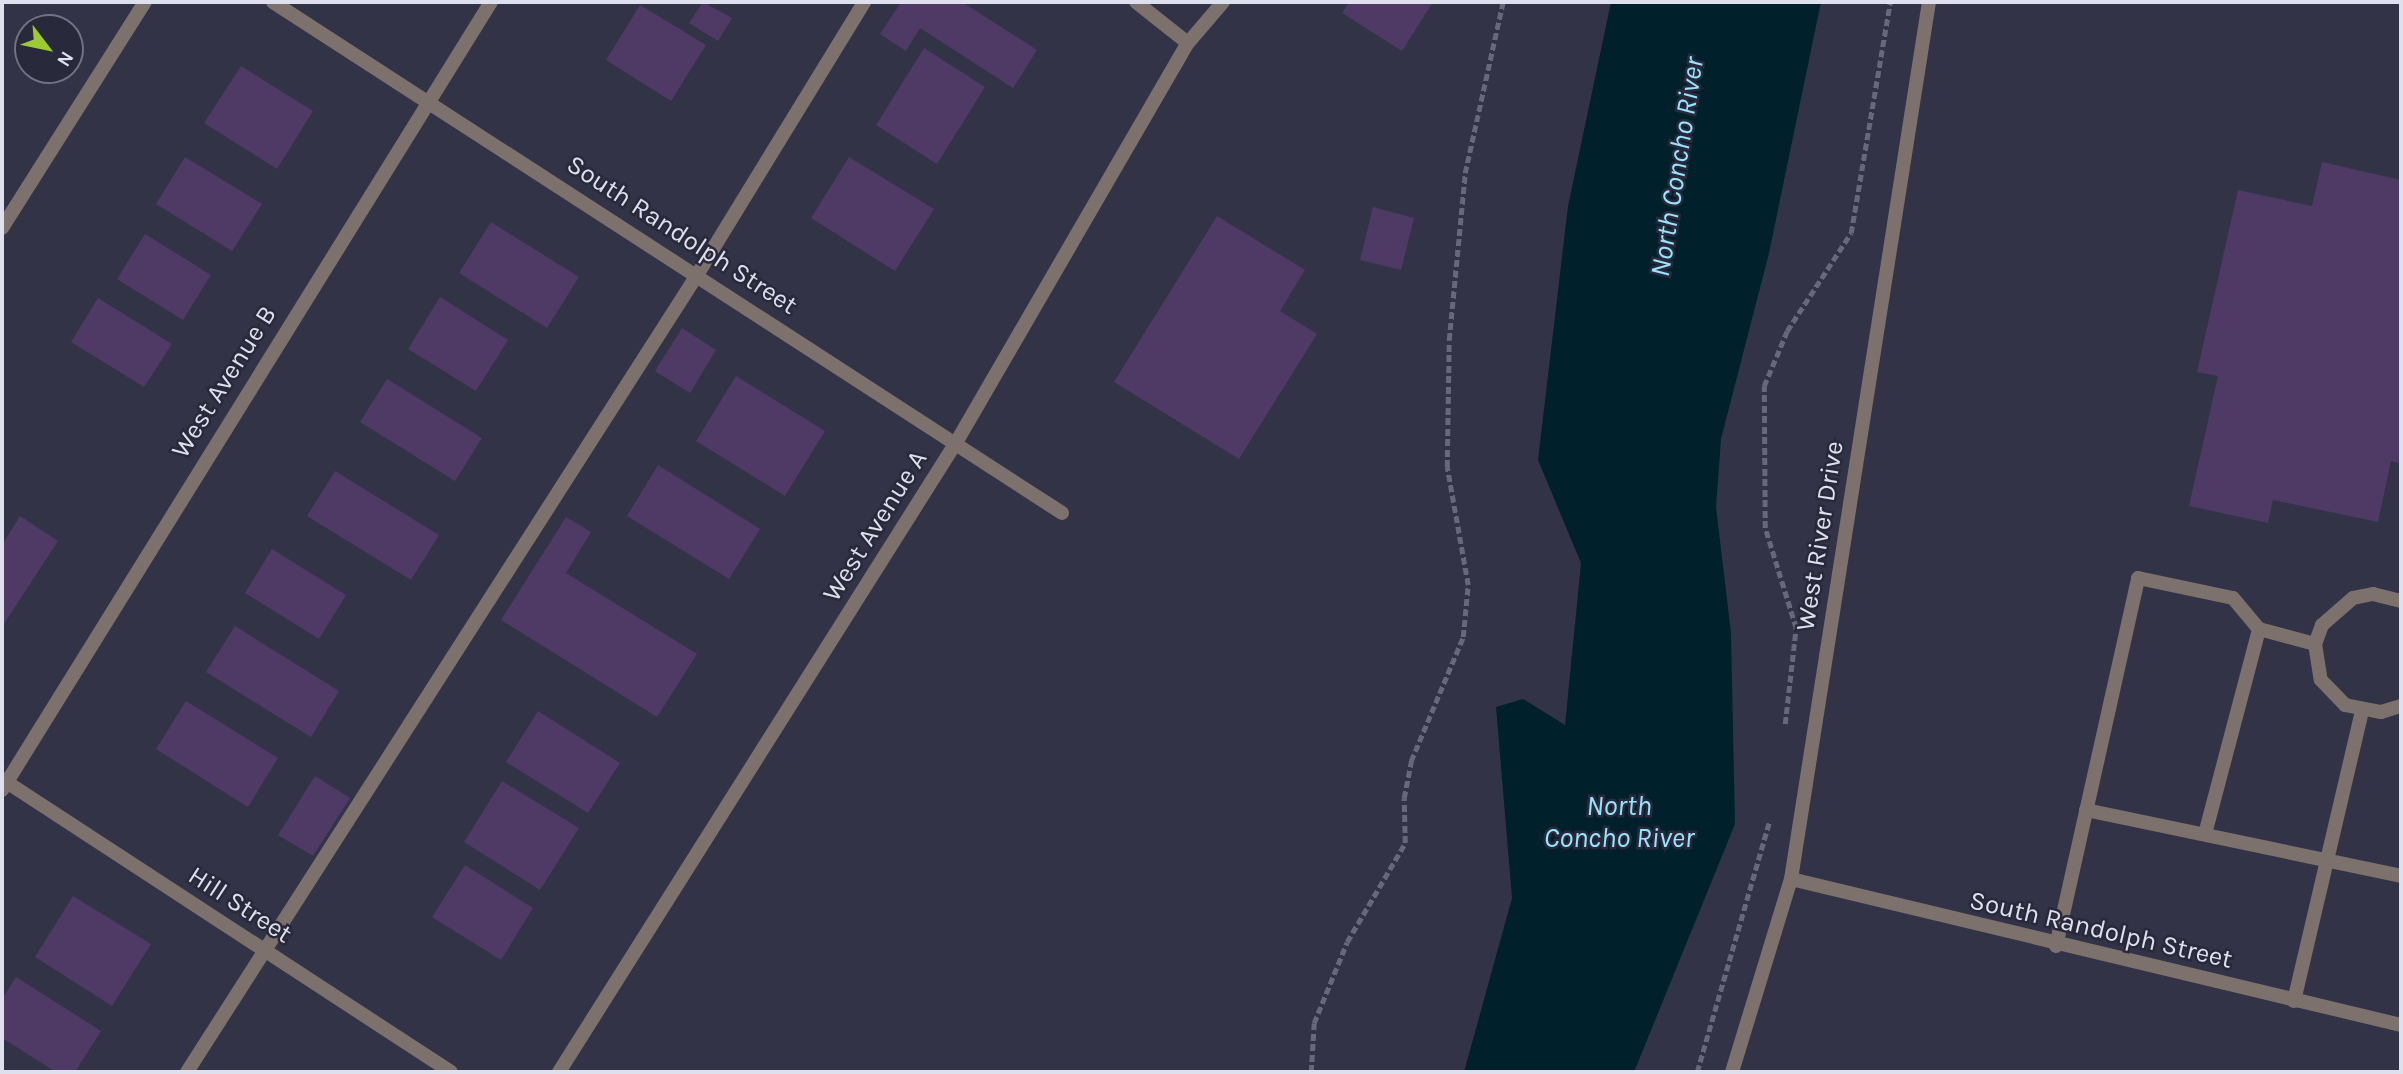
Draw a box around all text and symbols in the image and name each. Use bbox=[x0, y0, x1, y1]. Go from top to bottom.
north arrow bbox=[14, 14, 84, 84]
text: N bbox=[52, 47, 78, 71]
water label: North Concho River bbox=[1643, 55, 1711, 279]
street label: South Randolph Street bbox=[561, 149, 803, 321]
street label: West Avenue B bbox=[165, 300, 283, 464]
street label: West River Drive bbox=[1790, 439, 1850, 633]
street label: West Avenue A bbox=[816, 445, 934, 607]
water label: North Concho River bbox=[1544, 789, 1694, 855]
street label: Hill Street bbox=[182, 860, 298, 950]
street label: South Randolph Street bbox=[1967, 885, 2235, 975]

